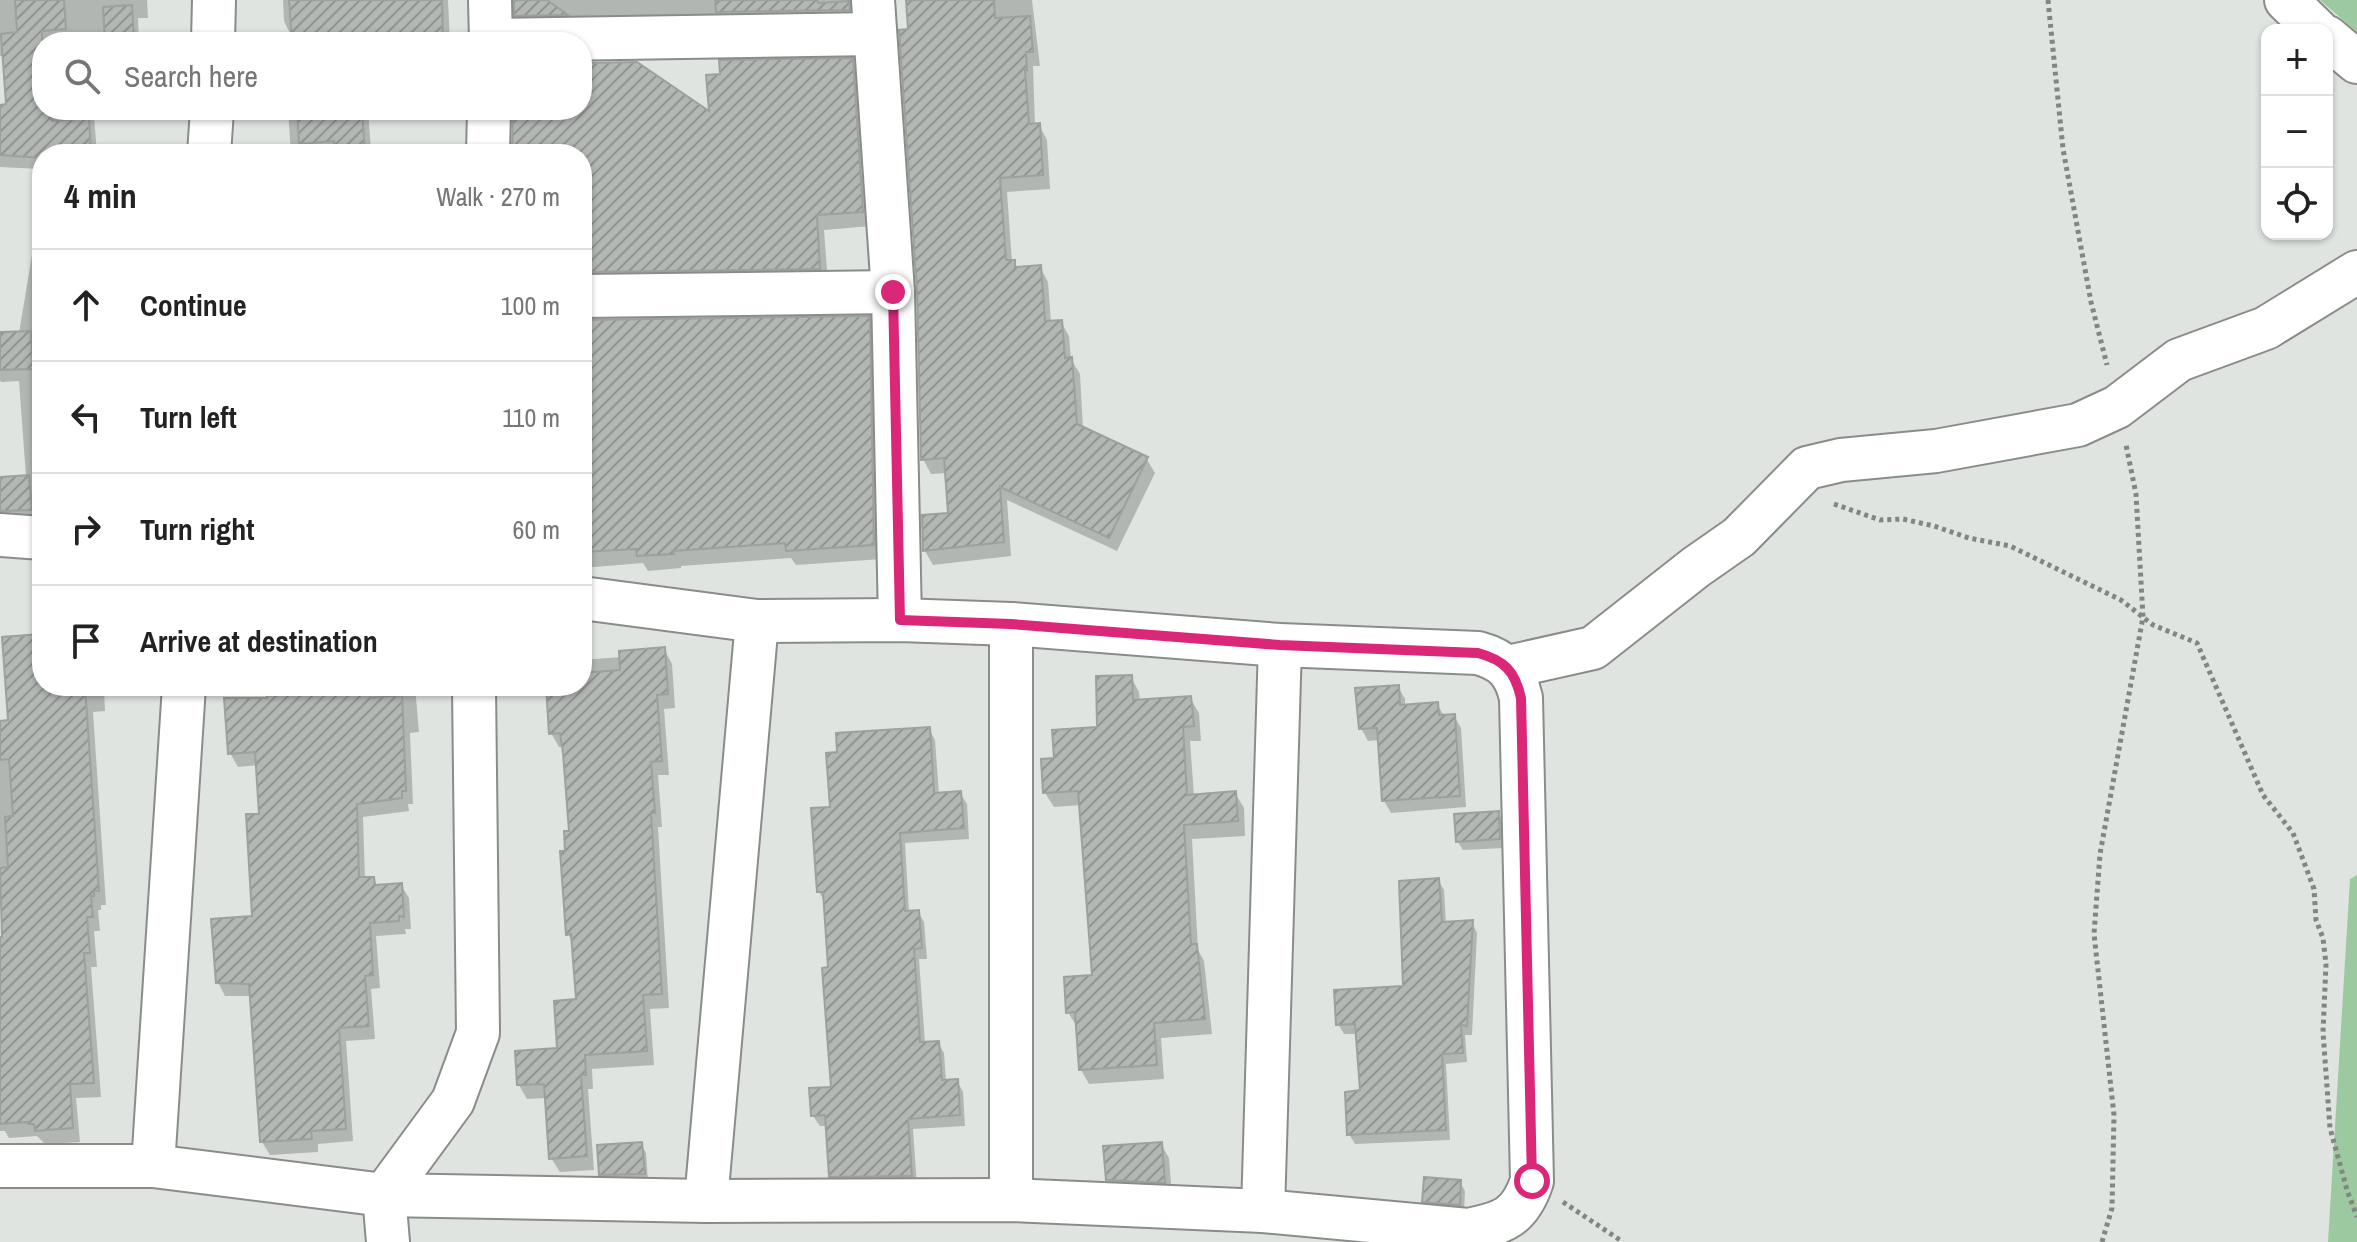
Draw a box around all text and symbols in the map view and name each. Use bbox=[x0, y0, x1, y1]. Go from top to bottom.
map controls bbox=[2261, 24, 2333, 240]
button: + bbox=[2261, 24, 2333, 96]
search box bbox=[32, 32, 592, 120]
icon: search bbox=[60, 54, 104, 98]
text: Search here bbox=[124, 56, 258, 96]
button: − bbox=[2261, 96, 2333, 168]
button: locate bbox=[2261, 168, 2333, 240]
text: 4 min bbox=[64, 173, 137, 219]
text: Walk · 270 m bbox=[436, 179, 560, 214]
route end bbox=[875, 274, 911, 310]
icon: ahead bbox=[64, 283, 108, 327]
text: Continue bbox=[140, 285, 247, 325]
text: 100 m bbox=[501, 288, 560, 323]
icon: left bbox=[64, 395, 108, 439]
text: Turn left bbox=[140, 397, 237, 437]
text: 110 m bbox=[502, 400, 560, 435]
icon: right bbox=[64, 507, 108, 551]
text: Turn right bbox=[140, 509, 254, 549]
text: 60 m bbox=[513, 512, 560, 547]
icon: arrive bbox=[64, 619, 108, 663]
text: Arrive at destination bbox=[140, 621, 378, 661]
route start bbox=[1514, 1163, 1550, 1199]

